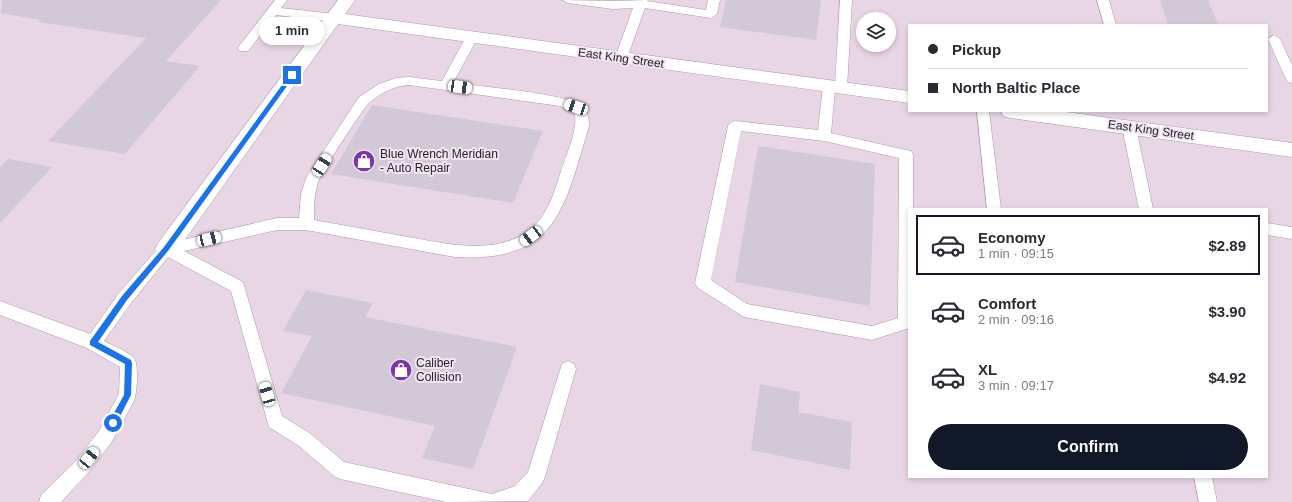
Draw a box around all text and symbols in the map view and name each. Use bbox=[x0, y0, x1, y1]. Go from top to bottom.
map controls bbox=[856, 12, 896, 52]
button: layers bbox=[856, 12, 896, 52]
callout: 1 min bbox=[259, 17, 325, 45]
text: 1 min bbox=[275, 23, 309, 38]
text: Pickup bbox=[952, 41, 1001, 58]
street label: East King Street bbox=[577, 45, 666, 71]
route end bbox=[283, 66, 301, 84]
car bbox=[447, 79, 473, 95]
text: North Baltic Place bbox=[952, 79, 1080, 96]
car bbox=[563, 98, 589, 116]
street label: East King Street bbox=[1107, 117, 1196, 143]
place label: Blue Wrench Meridian - Auto Repair bbox=[380, 147, 498, 175]
shop icon: Blue Wrench Meridian - Auto Repair bbox=[351, 148, 377, 174]
car bbox=[310, 152, 334, 178]
car bbox=[518, 224, 544, 248]
icon: car bbox=[930, 227, 966, 263]
text: Economy bbox=[978, 229, 1046, 246]
car bbox=[196, 230, 222, 248]
text: $2.89 bbox=[1208, 237, 1246, 254]
text: 1 min · 09:15 bbox=[978, 246, 1054, 261]
icon: car bbox=[930, 293, 966, 329]
text: Comfort bbox=[978, 295, 1036, 312]
text: $3.90 bbox=[1208, 303, 1246, 320]
text: 2 min · 09:16 bbox=[978, 312, 1054, 327]
place label: Caliber Collision bbox=[416, 356, 461, 384]
shop icon: Caliber Collision bbox=[388, 357, 414, 383]
icon: car bbox=[930, 359, 966, 395]
text: XL bbox=[978, 361, 997, 378]
text: $4.92 bbox=[1208, 369, 1246, 386]
text: 3 min · 09:17 bbox=[978, 378, 1054, 393]
car bbox=[258, 381, 276, 407]
route start bbox=[104, 414, 122, 432]
button: Confirm bbox=[928, 424, 1248, 470]
car bbox=[77, 445, 101, 471]

